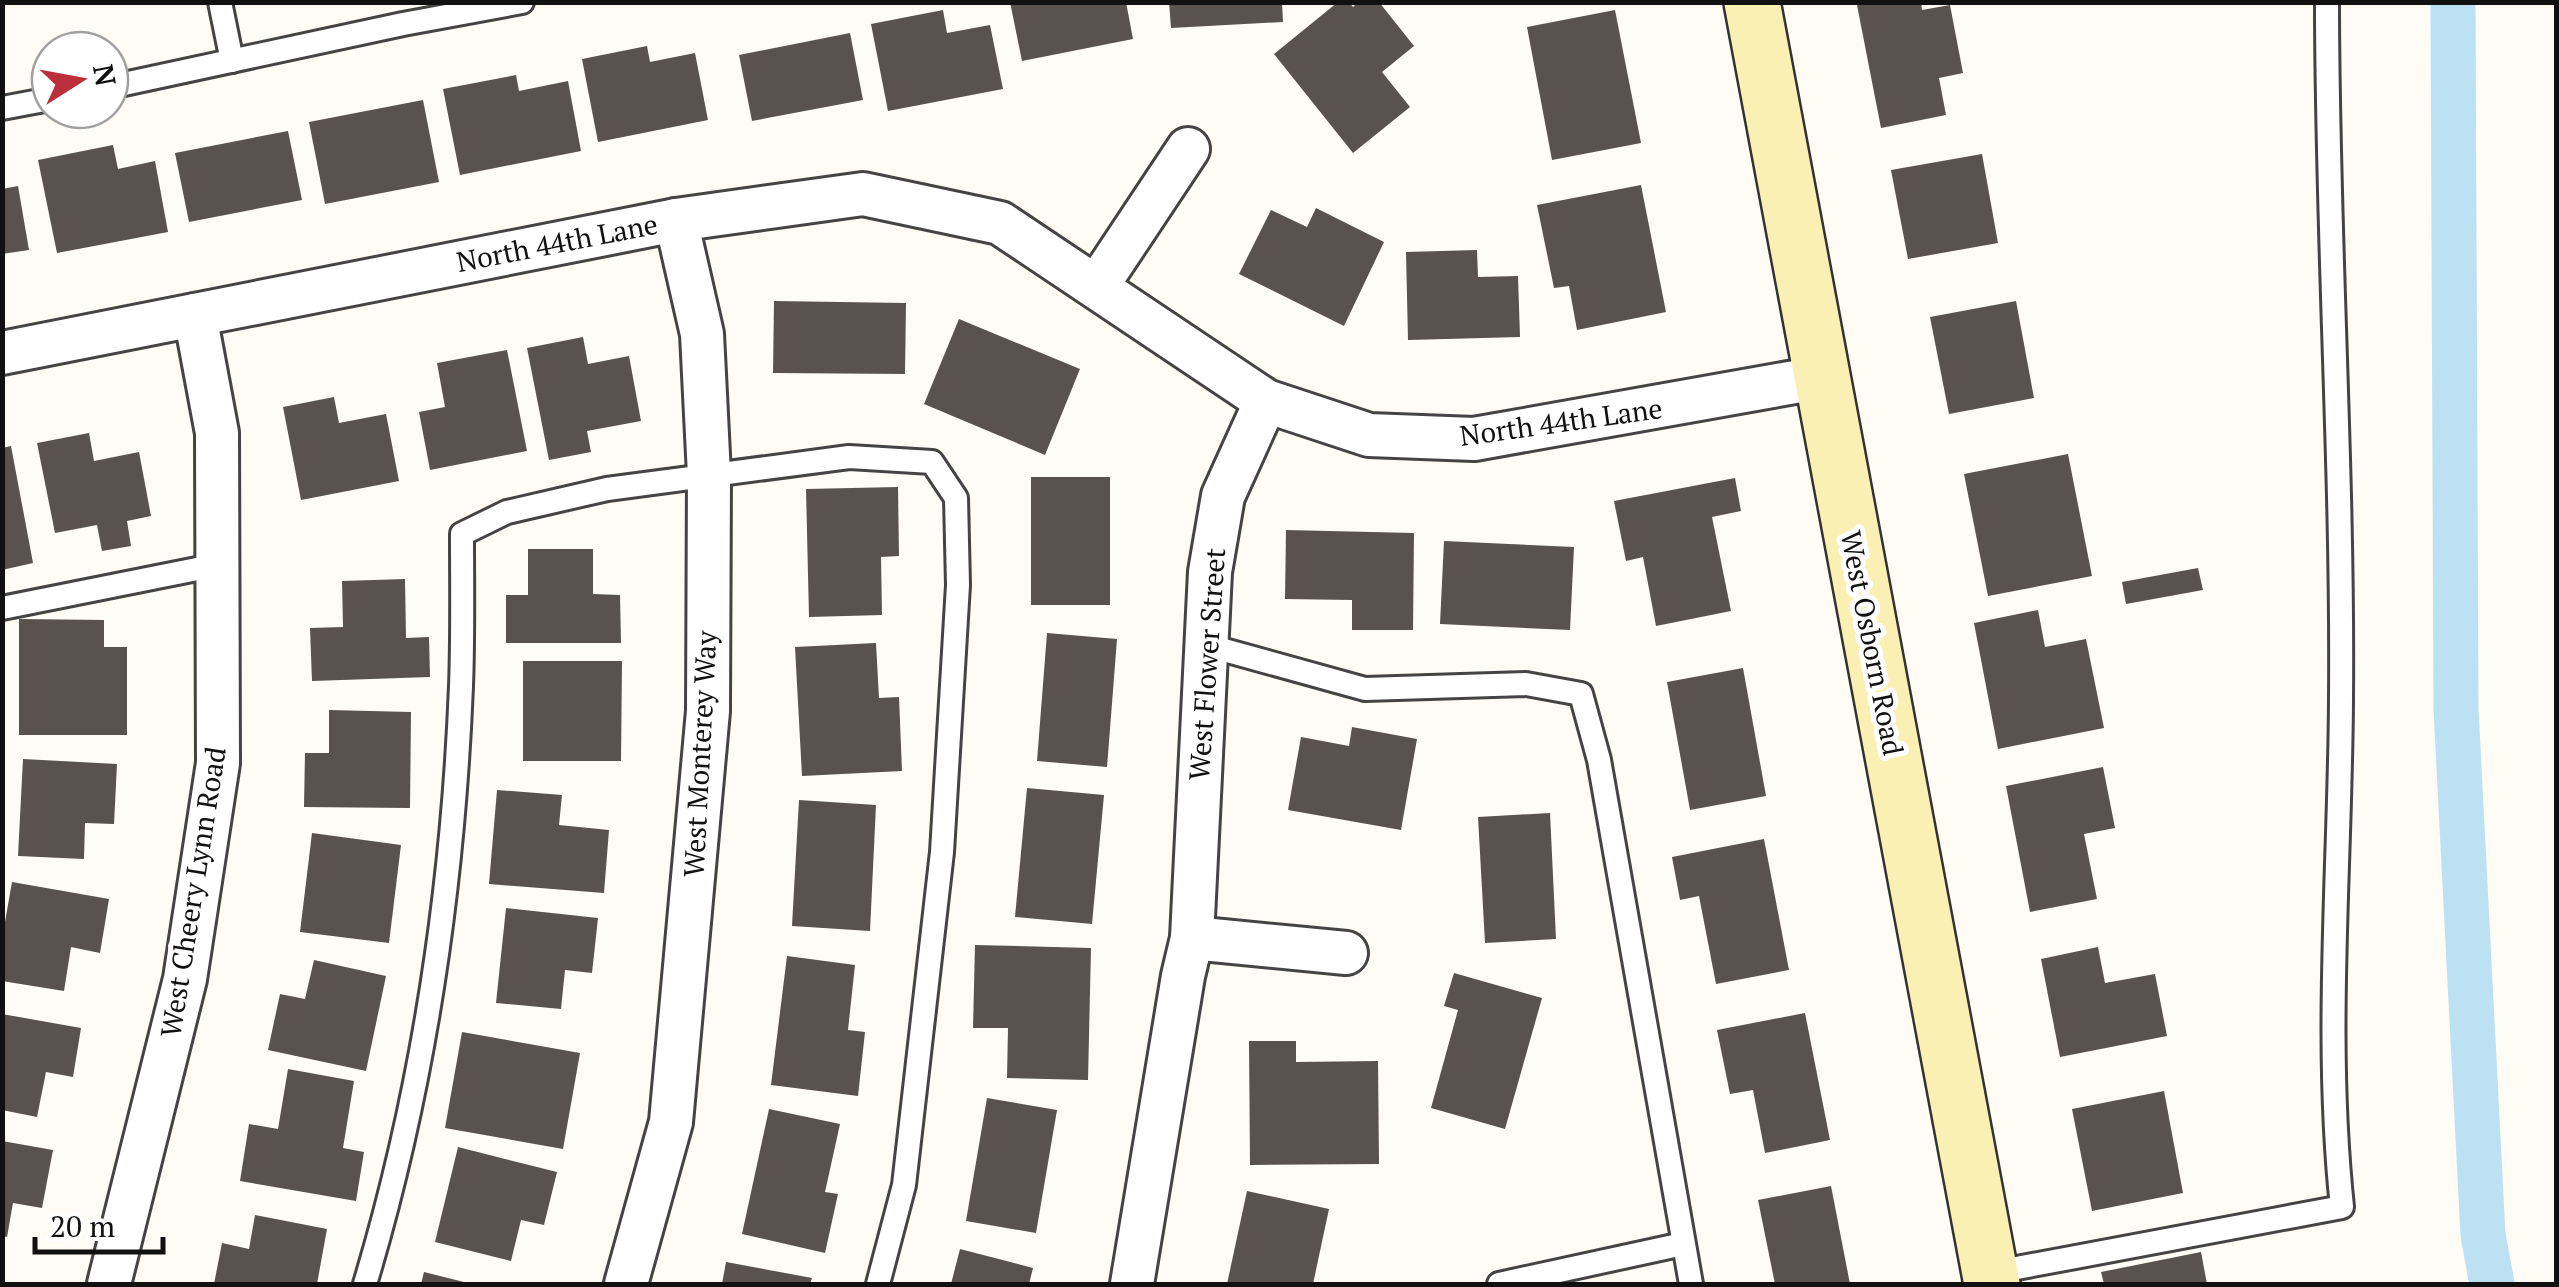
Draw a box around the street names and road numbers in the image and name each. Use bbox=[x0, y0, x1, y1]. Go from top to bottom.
street label: North 44th Lane bbox=[453, 205, 661, 280]
street label: North 44th Lane bbox=[1457, 389, 1665, 454]
street label: West Osborn Road bbox=[1833, 527, 1912, 758]
street label: West Flower Street bbox=[1180, 546, 1233, 781]
street label: West Monterey Way bbox=[675, 629, 724, 878]
street label: West Cheery Lynn Road bbox=[151, 744, 234, 1040]

